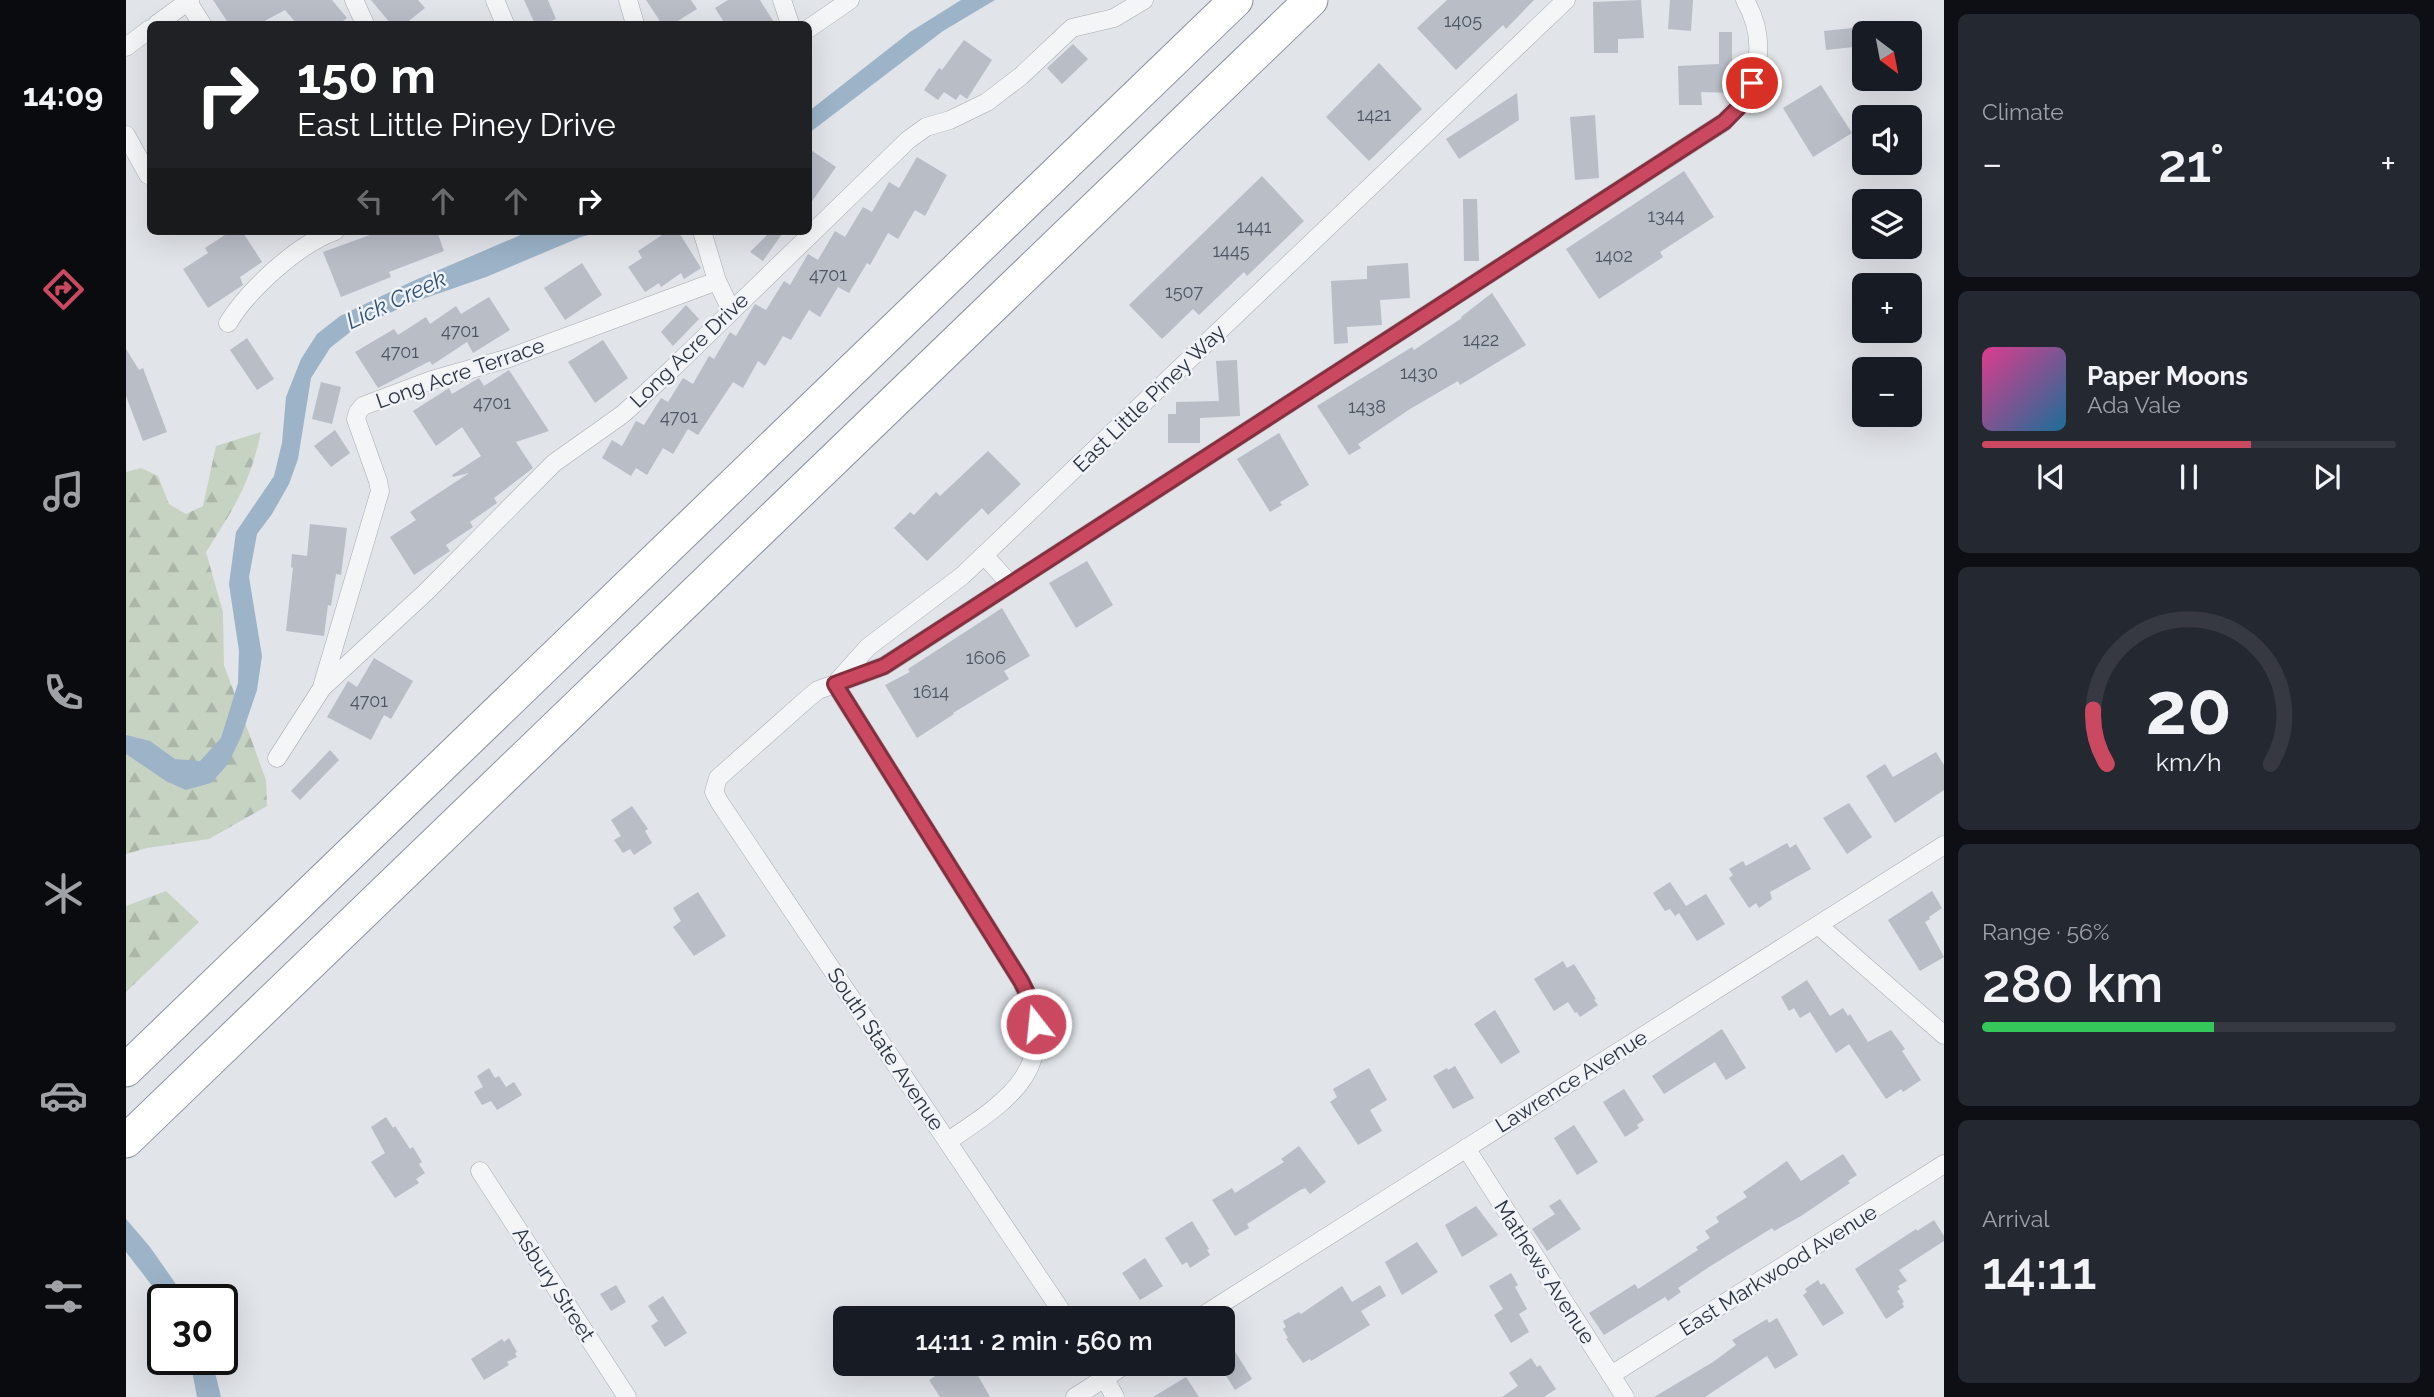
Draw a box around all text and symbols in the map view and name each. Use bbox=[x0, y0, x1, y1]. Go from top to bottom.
house number: 1405 bbox=[1444, 10, 1482, 31]
north arrow bbox=[1852, 21, 1922, 91]
map controls bbox=[1852, 21, 1922, 427]
text: 150 m bbox=[297, 47, 436, 104]
icon: right bbox=[182, 49, 273, 140]
pin bbox=[1722, 53, 1782, 113]
icon: arrive bbox=[1733, 64, 1771, 102]
text: 14:09 bbox=[23, 76, 103, 113]
text: Climate bbox=[1982, 98, 2064, 125]
house number: 1421 bbox=[1357, 104, 1392, 125]
button: sound bbox=[1852, 105, 1922, 175]
text: East Little Piney Drive bbox=[297, 106, 616, 143]
text: 21° bbox=[2158, 133, 2225, 194]
text: − bbox=[1982, 141, 2002, 186]
text: + bbox=[2380, 141, 2396, 186]
icon: left bbox=[351, 182, 389, 220]
icon: ahead bbox=[424, 182, 462, 220]
icon: ahead bbox=[497, 182, 535, 220]
icon: right bbox=[570, 182, 608, 220]
button: layers bbox=[1852, 189, 1922, 259]
house number: 1344 bbox=[1648, 205, 1685, 226]
house number: 1441 bbox=[1236, 216, 1272, 237]
house number: 1445 bbox=[1212, 240, 1250, 261]
house number: 1402 bbox=[1595, 245, 1633, 266]
water label: Lick Creek bbox=[342, 264, 450, 334]
house number: 4701 bbox=[809, 264, 847, 285]
icon: directions bbox=[39, 265, 88, 314]
button: + bbox=[1852, 273, 1922, 343]
house number: 1507 bbox=[1165, 281, 1203, 302]
street label: Long Acre Drive bbox=[625, 287, 753, 413]
street label: East Little Piney Way bbox=[1068, 319, 1230, 477]
house number: 4701 bbox=[441, 320, 479, 341]
house number: 1422 bbox=[1463, 329, 1499, 350]
street label: Long Acre Terrace bbox=[372, 332, 548, 414]
house number: 4701 bbox=[381, 341, 419, 362]
button: − bbox=[1852, 357, 1922, 427]
text: Paper Moons bbox=[2087, 361, 2248, 391]
house number: 1430 bbox=[1400, 362, 1438, 383]
text: Ada Vale bbox=[2087, 391, 2181, 418]
house number: 4701 bbox=[473, 392, 511, 413]
house number: 1438 bbox=[1348, 396, 1386, 417]
house number: 4701 bbox=[660, 406, 698, 427]
icon: previous bbox=[2032, 458, 2070, 496]
icon: pause bbox=[2170, 458, 2208, 496]
icon: next bbox=[2308, 458, 2346, 496]
icon: music bbox=[39, 467, 88, 516]
house number: 1606 bbox=[966, 647, 1006, 668]
text: 20 bbox=[2146, 667, 2232, 752]
icon: phone bbox=[39, 668, 88, 717]
house number: 1614 bbox=[913, 681, 949, 702]
house number: 4701 bbox=[350, 690, 388, 711]
text: km/h bbox=[2156, 747, 2222, 777]
icon: climate bbox=[39, 869, 88, 918]
text: Range · 56% bbox=[1982, 918, 2109, 945]
text: 280 km bbox=[1982, 953, 2163, 1014]
street label: South State Avenue bbox=[822, 963, 950, 1135]
position arrow bbox=[999, 987, 1073, 1061]
street label: Lawrence Avenue bbox=[1491, 1024, 1651, 1138]
icon: car bbox=[39, 1071, 88, 1120]
street label: Mathews Avenue bbox=[1489, 1195, 1601, 1349]
street label: East Markwood Avenue bbox=[1675, 1199, 1881, 1341]
text: Arrival bbox=[1982, 1205, 2049, 1232]
street label: Asbury Street bbox=[508, 1222, 600, 1346]
text: 14:11 bbox=[1982, 1240, 2096, 1301]
icon: filters bbox=[39, 1272, 88, 1321]
speed limit sign: 30 bbox=[147, 1284, 238, 1375]
text: 14:11 · 2 min · 560 m bbox=[915, 1326, 1153, 1356]

